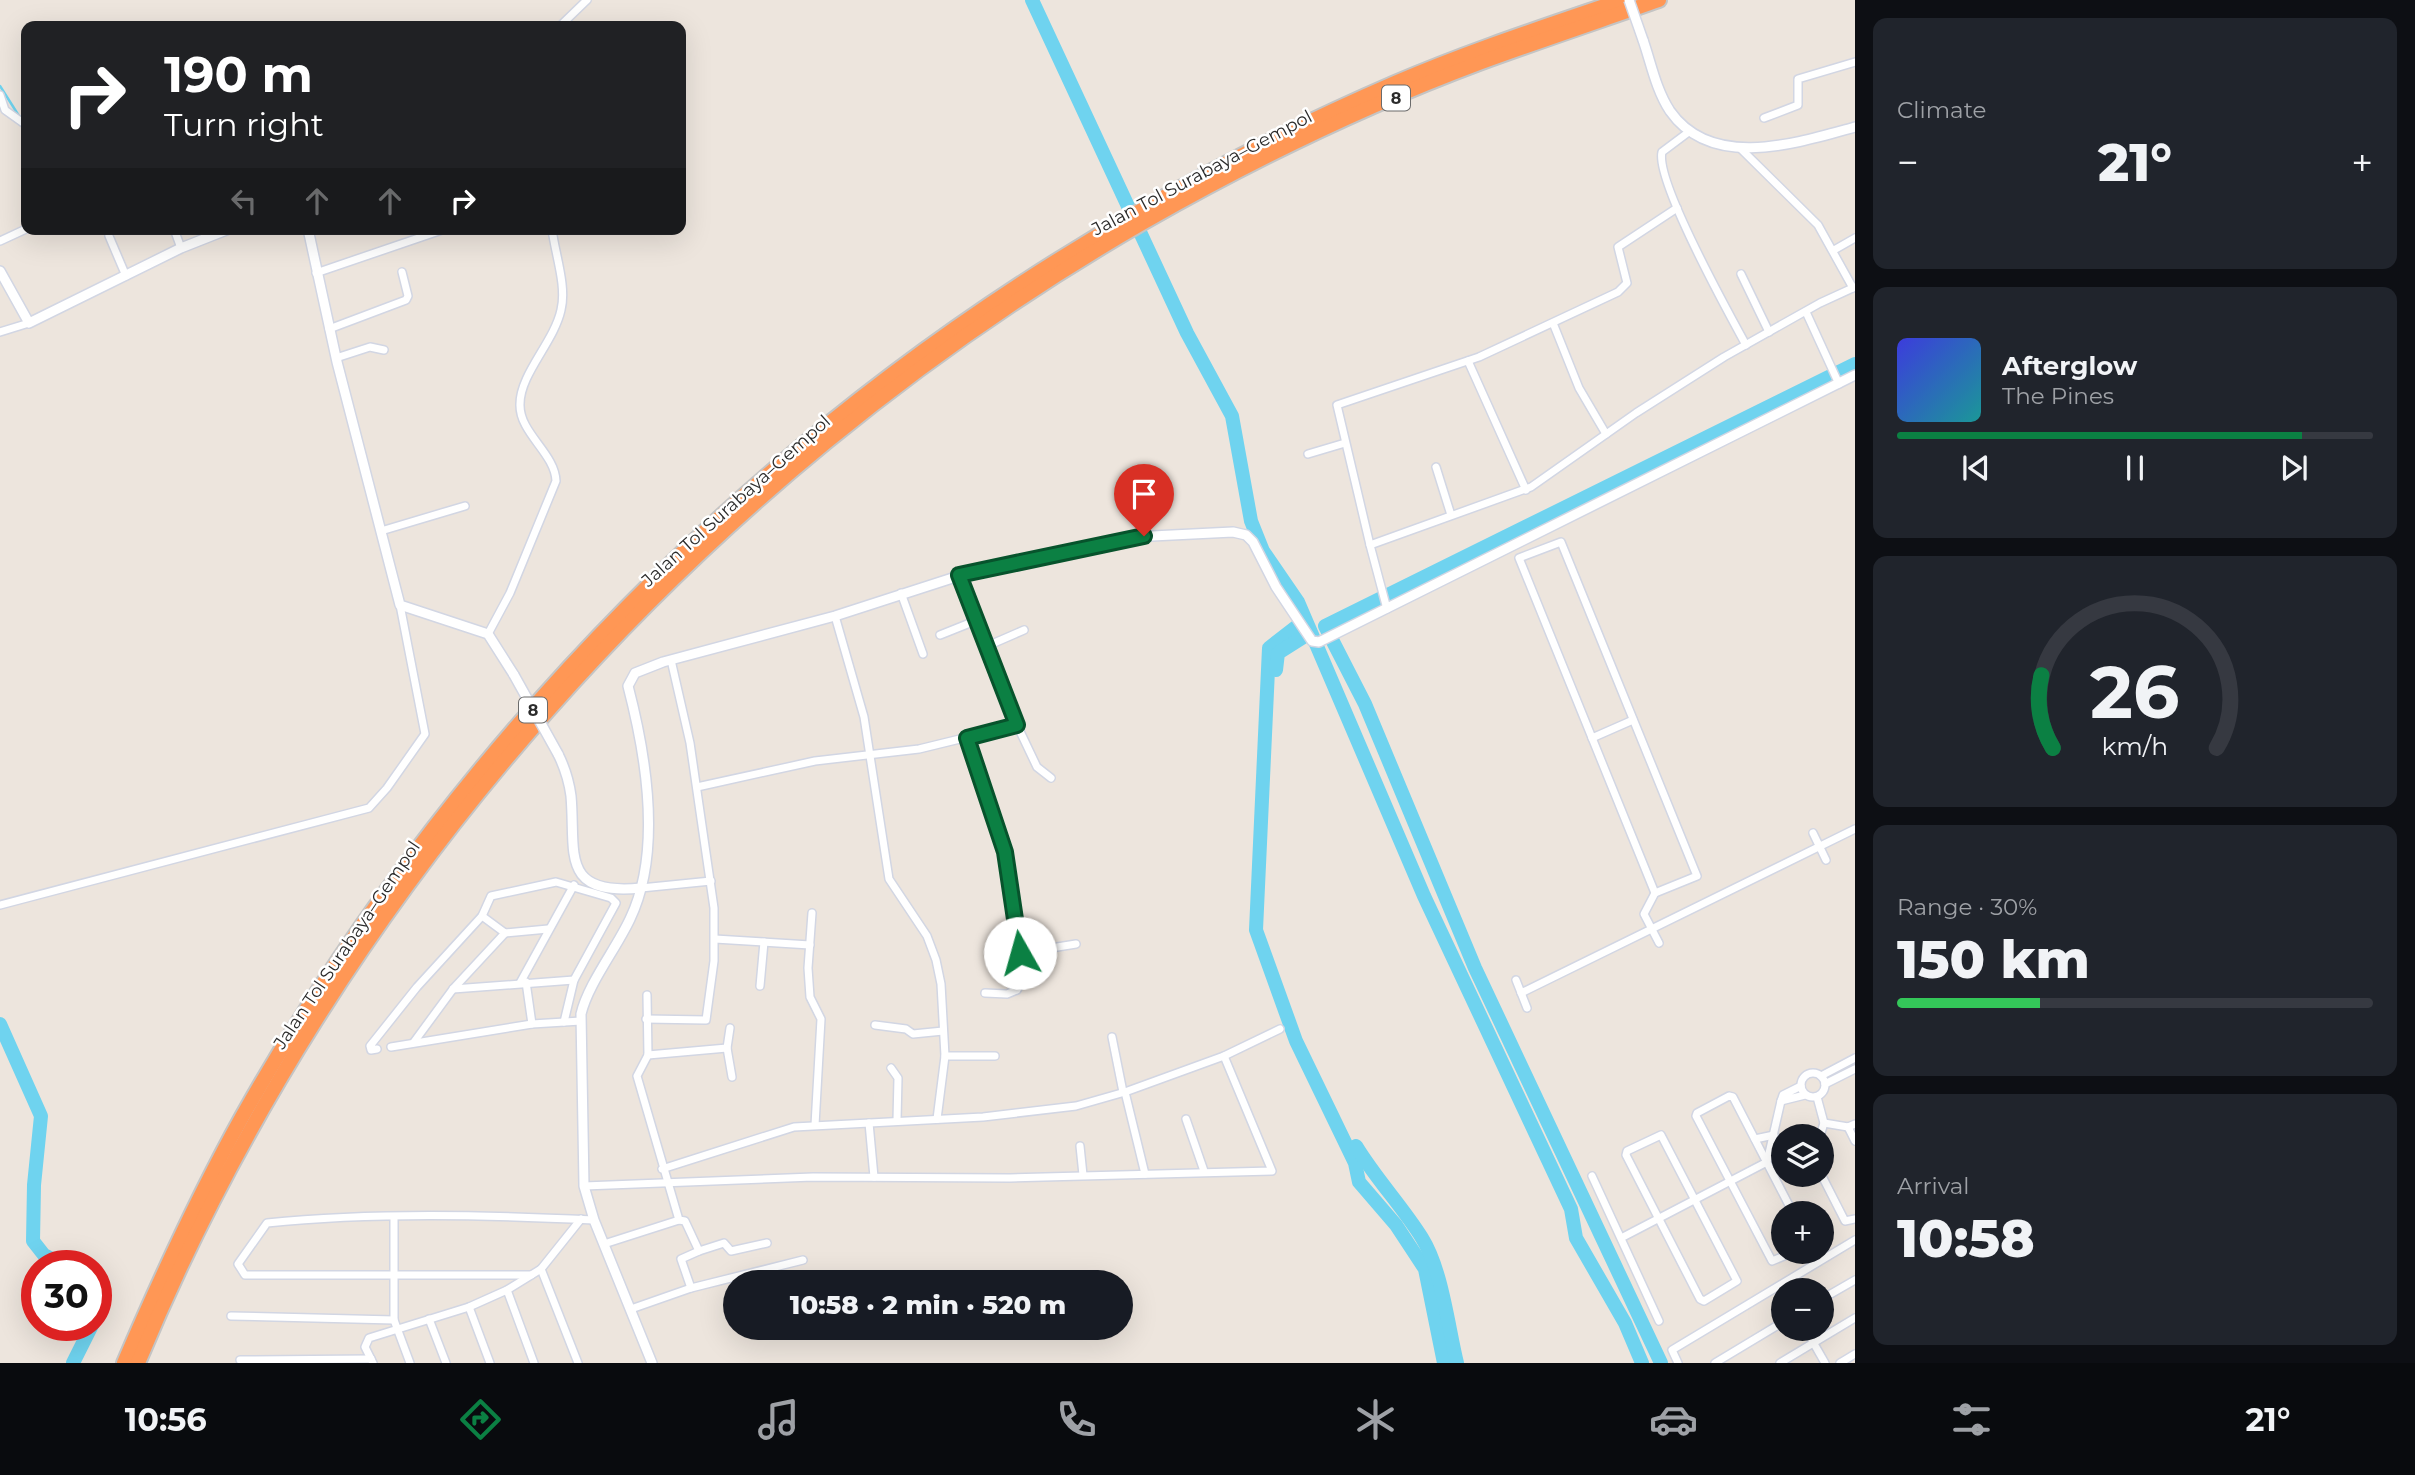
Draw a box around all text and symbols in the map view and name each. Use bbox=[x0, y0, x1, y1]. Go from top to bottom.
text: 190 m bbox=[164, 45, 313, 104]
icon: right bbox=[49, 49, 140, 140]
road number: 8 bbox=[1382, 86, 1410, 110]
text: Climate bbox=[1897, 96, 1986, 124]
text: Turn right bbox=[164, 105, 324, 144]
street label: Jalan Tol Surabaya–Gempol bbox=[1087, 105, 1316, 241]
text: 21° bbox=[2098, 131, 2172, 194]
text: − bbox=[1897, 139, 1919, 186]
text: + bbox=[2351, 139, 2373, 186]
icon: left bbox=[225, 182, 263, 220]
icon: ahead bbox=[298, 182, 336, 220]
icon: ahead bbox=[371, 182, 409, 220]
icon: right bbox=[444, 182, 482, 220]
text: Afterglow bbox=[2002, 350, 2137, 382]
text: The Pines bbox=[2002, 382, 2114, 410]
street label: Jalan Tol Surabaya–Gempol bbox=[636, 410, 835, 592]
icon: previous bbox=[1957, 449, 1995, 487]
icon: pause bbox=[2116, 449, 2154, 487]
icon: next bbox=[2275, 449, 2313, 487]
pin bbox=[1114, 464, 1174, 536]
icon: arrive bbox=[1125, 475, 1163, 513]
text: 26 bbox=[2090, 648, 2180, 736]
road number: 8 bbox=[519, 698, 547, 722]
text: km/h bbox=[2102, 730, 2168, 760]
street label: Jalan Tol Surabaya–Gempol bbox=[268, 837, 425, 1054]
text: Range · 30% bbox=[1897, 893, 2037, 921]
position arrow bbox=[983, 916, 1057, 990]
text: 150 km bbox=[1897, 928, 2090, 991]
map controls bbox=[1771, 1124, 1834, 1341]
button: layers bbox=[1771, 1124, 1834, 1187]
text: Arrival bbox=[1897, 1172, 1970, 1200]
button: + bbox=[1771, 1201, 1834, 1264]
text: 10:58 bbox=[1897, 1207, 2035, 1270]
speed limit sign: 30 bbox=[21, 1250, 112, 1341]
button: − bbox=[1771, 1278, 1834, 1341]
text: 10:58 · 2 min · 520 m bbox=[790, 1289, 1066, 1321]
icon: directions bbox=[456, 1395, 505, 1444]
icon: music bbox=[754, 1395, 803, 1444]
icon: phone bbox=[1052, 1395, 1101, 1444]
icon: climate bbox=[1351, 1395, 1400, 1444]
icon: car bbox=[1649, 1395, 1698, 1444]
icon: filters bbox=[1947, 1395, 1996, 1444]
text: 10:56 bbox=[125, 1400, 207, 1439]
text: 21° bbox=[2245, 1400, 2290, 1439]

